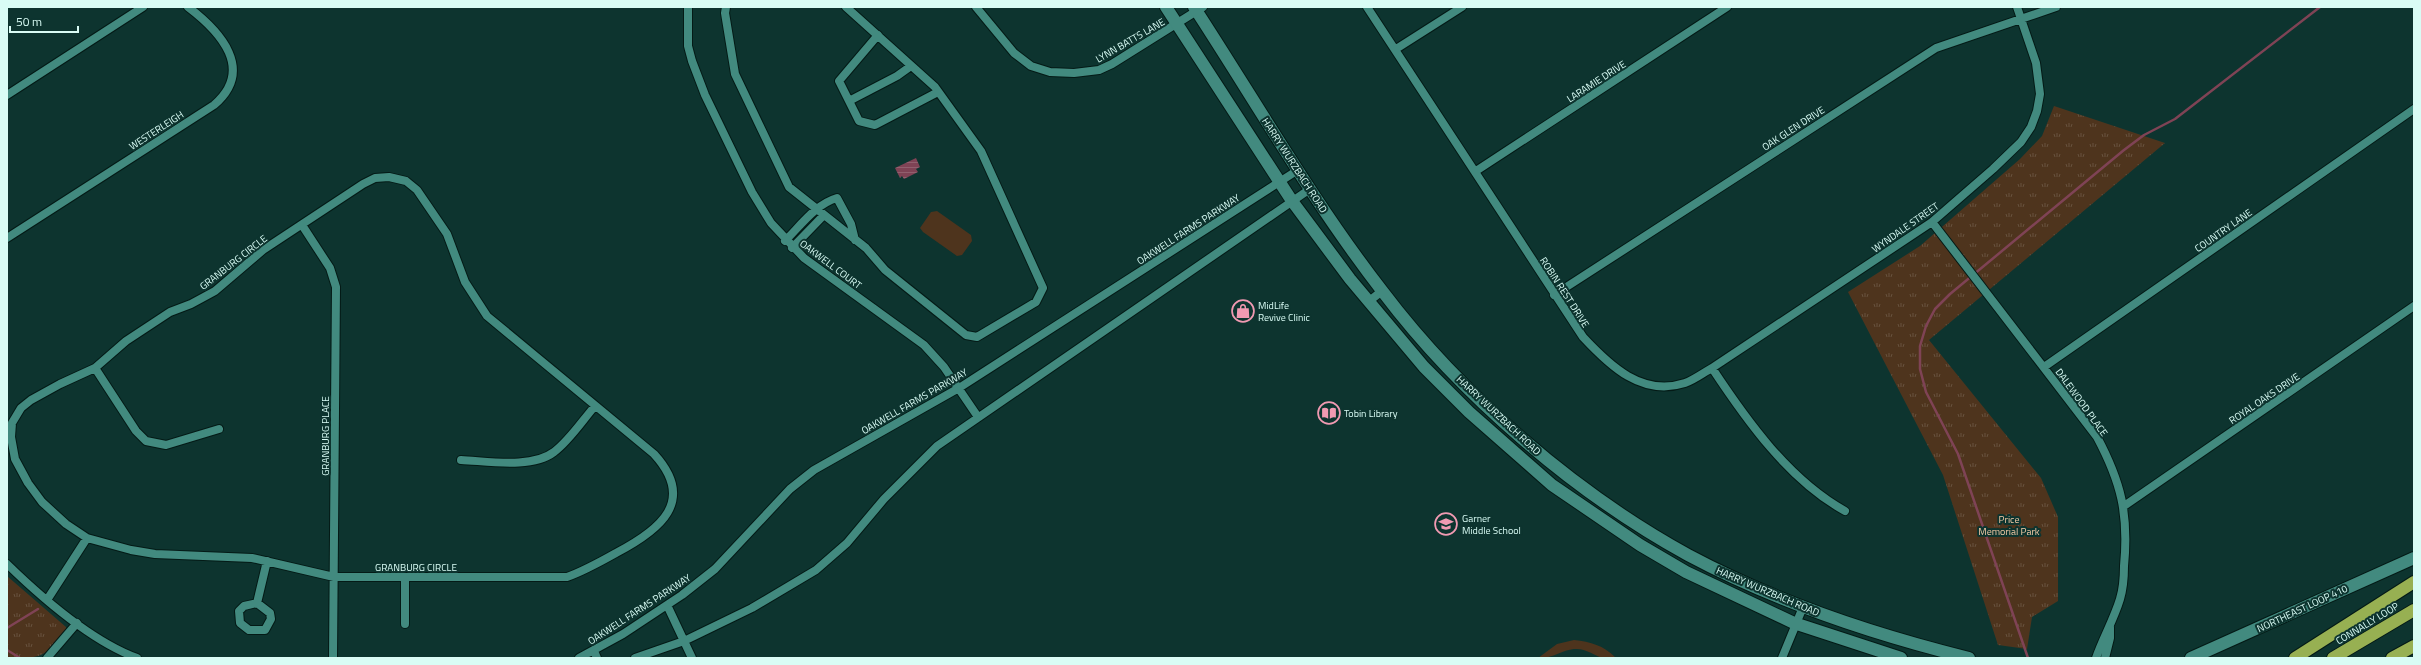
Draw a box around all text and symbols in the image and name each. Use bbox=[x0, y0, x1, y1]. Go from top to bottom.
scale bar bbox=[10, 8, 78, 34]
text: 50 m bbox=[16, 12, 42, 31]
street label: LYNN BATTS LANE bbox=[1093, 14, 1168, 66]
street label: LARAMIE DRIVE bbox=[1564, 56, 1629, 106]
street label: OAK GLEN DRIVE bbox=[1759, 102, 1828, 154]
street label: WESTERLEIGH bbox=[126, 107, 187, 154]
street label: HARRY WURZBACH ROAD bbox=[1258, 115, 1331, 216]
street label: OAKWELL FARMS PARKWAY bbox=[1134, 190, 1243, 268]
street label: WYNDALE STREET bbox=[1869, 198, 1943, 256]
street label: COUNTRY LANE bbox=[2192, 205, 2255, 256]
street label: GRANBURG CIRCLE bbox=[196, 231, 271, 294]
street label: OAKWELL COURT bbox=[797, 236, 865, 293]
street label: ROBIN REST DRIVE bbox=[1536, 254, 1593, 331]
shop icon: MidLife Revive Clinic bbox=[1230, 298, 1256, 324]
place label: MidLife Revive Clinic bbox=[1258, 298, 1310, 325]
street label: OAKWELL FARMS PARKWAY bbox=[858, 365, 971, 438]
street label: DALEWOOD PLACE bbox=[2052, 365, 2112, 440]
street label: ROYAL OAKS DRIVE bbox=[2226, 369, 2303, 428]
street label: HARRY WURZBACH ROAD bbox=[1453, 372, 1544, 459]
street label: GRANBURG PLACE bbox=[318, 396, 333, 476]
library icon: Tobin Library bbox=[1316, 400, 1342, 426]
place label: Tobin Library bbox=[1344, 406, 1398, 421]
school or university icon: Garner Middle School bbox=[1433, 511, 1459, 537]
place label: Garner Middle School bbox=[1462, 511, 1521, 538]
park label: Price Memorial Park bbox=[1978, 512, 2040, 539]
street label: GRANBURG CIRCLE bbox=[375, 560, 457, 575]
street label: HARRY WURZBACH ROAD bbox=[1714, 563, 1822, 620]
street label: OAKWELL FARMS PARKWAY bbox=[585, 570, 694, 648]
street label: NORTHEAST LOOP 410 bbox=[2254, 581, 2350, 636]
street label: CONNALLY LOOP bbox=[2333, 599, 2402, 648]

